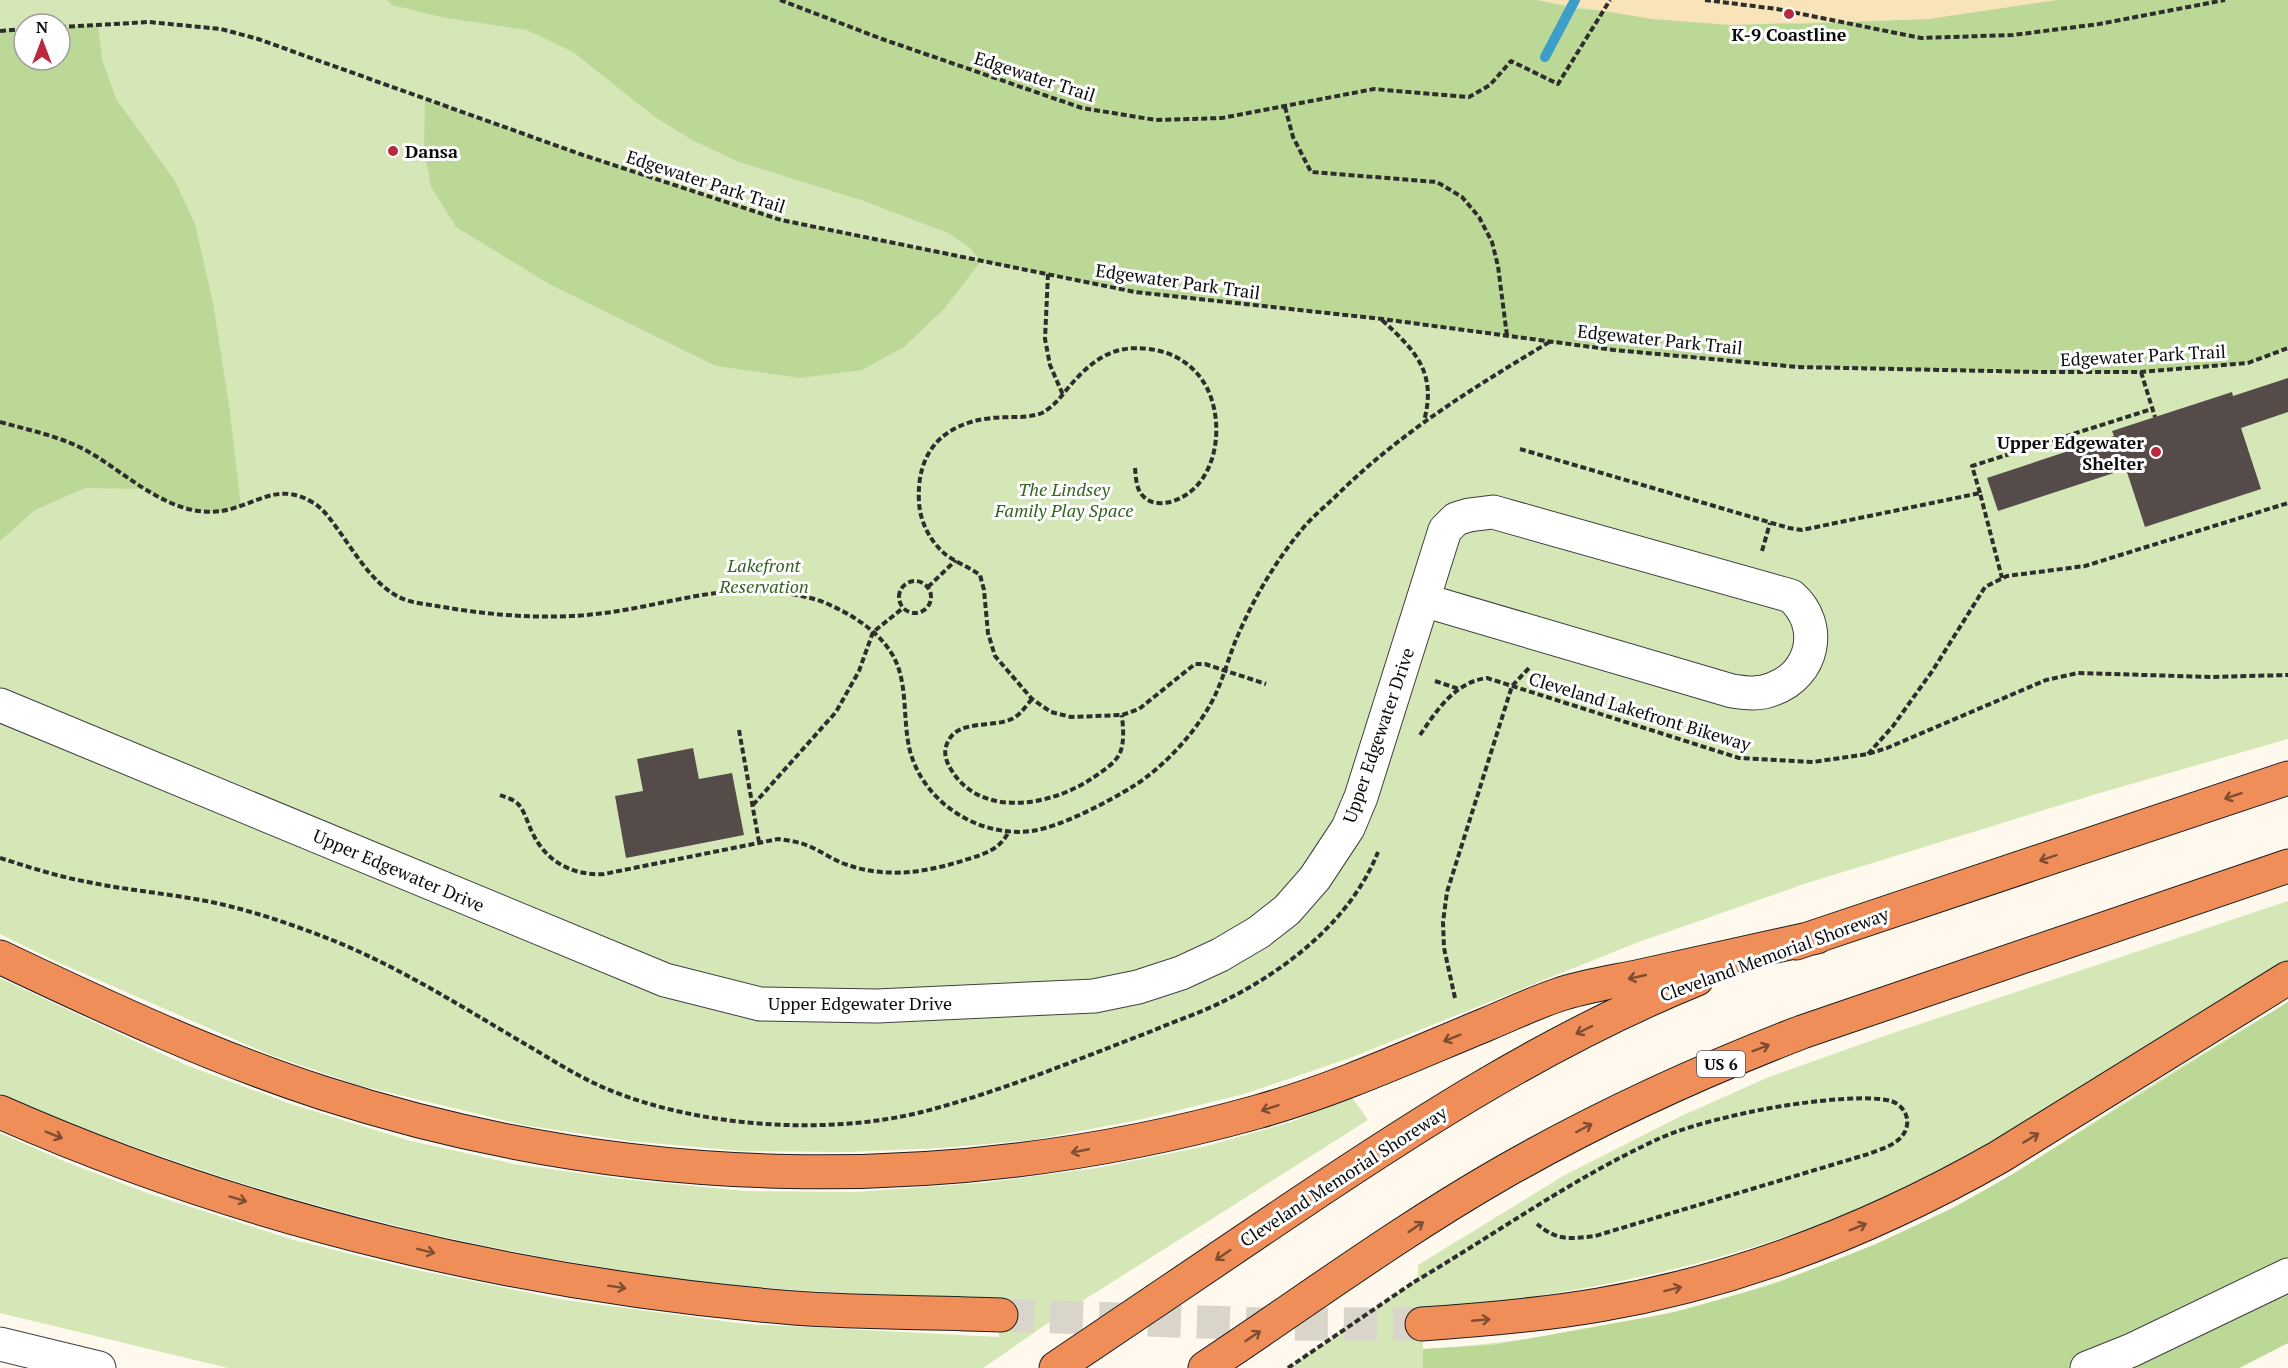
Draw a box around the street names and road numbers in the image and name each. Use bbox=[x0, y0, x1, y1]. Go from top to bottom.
street label: Edgewater Trail bbox=[972, 45, 1098, 107]
street label: Edgewater Park Trail bbox=[623, 144, 789, 218]
street label: Edgewater Park Trail bbox=[1094, 258, 1262, 304]
street label: Edgewater Park Trail bbox=[1576, 318, 1744, 360]
street label: Edgewater Park Trail bbox=[2059, 339, 2227, 371]
street label: Upper Edgewater Drive bbox=[1337, 644, 1419, 826]
street label: Cleveland Lakefront Bikeway bbox=[1526, 666, 1755, 756]
street label: Upper Edgewater Drive bbox=[310, 823, 488, 917]
street label: Cleveland Memorial Shoreway bbox=[1656, 901, 1893, 1007]
street label: Upper Edgewater Drive bbox=[768, 991, 952, 1015]
road number: US 6 bbox=[1697, 1051, 1745, 1077]
street label: Cleveland Memorial Shoreway bbox=[1235, 1100, 1452, 1252]

